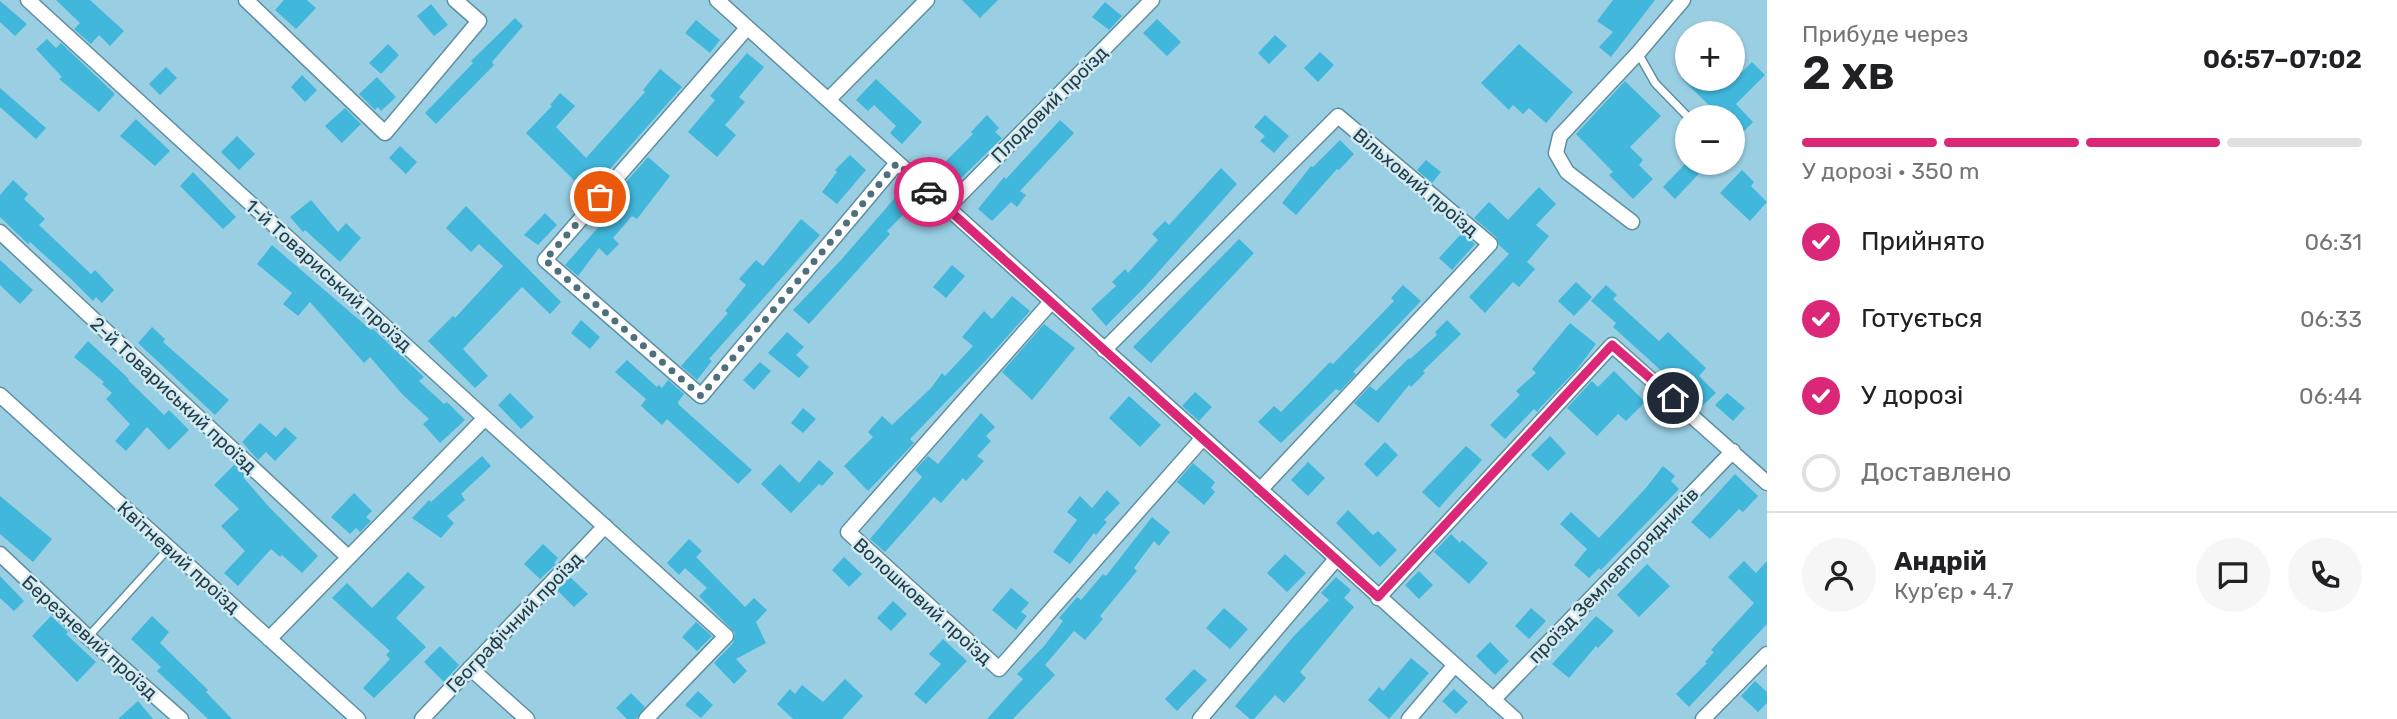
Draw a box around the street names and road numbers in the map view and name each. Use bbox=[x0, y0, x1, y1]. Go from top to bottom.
street label: Плодовий проїзд bbox=[986, 41, 1112, 167]
street label: Вільховий проїзд bbox=[1348, 123, 1483, 242]
street label: 1-й Товариський проїзд bbox=[240, 194, 417, 356]
street label: 2-й Товариський проїзд bbox=[86, 312, 262, 479]
street label: проїзд Землевпорядників bbox=[1523, 483, 1703, 668]
street label: Квітневий проїзд bbox=[113, 496, 245, 618]
street label: Волошковий проїзд bbox=[849, 533, 997, 670]
street label: Географічний проїзд bbox=[441, 547, 587, 697]
street label: Березневий проїзд bbox=[17, 570, 162, 704]

